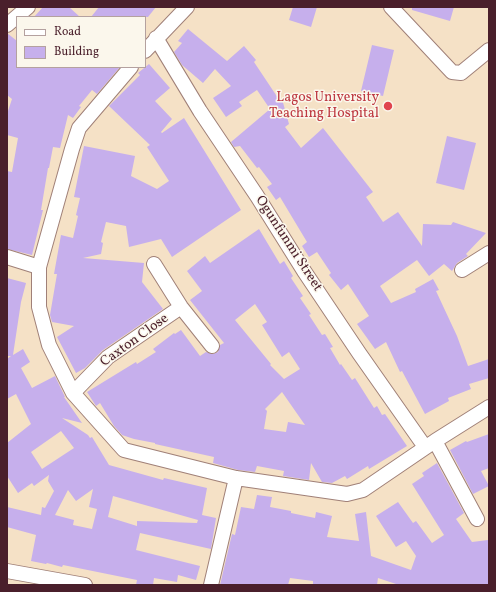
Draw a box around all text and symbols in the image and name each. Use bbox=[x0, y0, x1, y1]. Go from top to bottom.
legend bbox=[16, 16, 146, 68]
text: Road bbox=[54, 24, 81, 40]
text: Building bbox=[54, 44, 99, 60]
place label: Lagos University Teaching Hospital bbox=[269, 90, 379, 122]
marker: Lagos University Teaching Hospital bbox=[382, 100, 394, 112]
street label: Ogunfunmi Street bbox=[251, 193, 325, 295]
street label: Caxton Close bbox=[98, 311, 172, 371]

